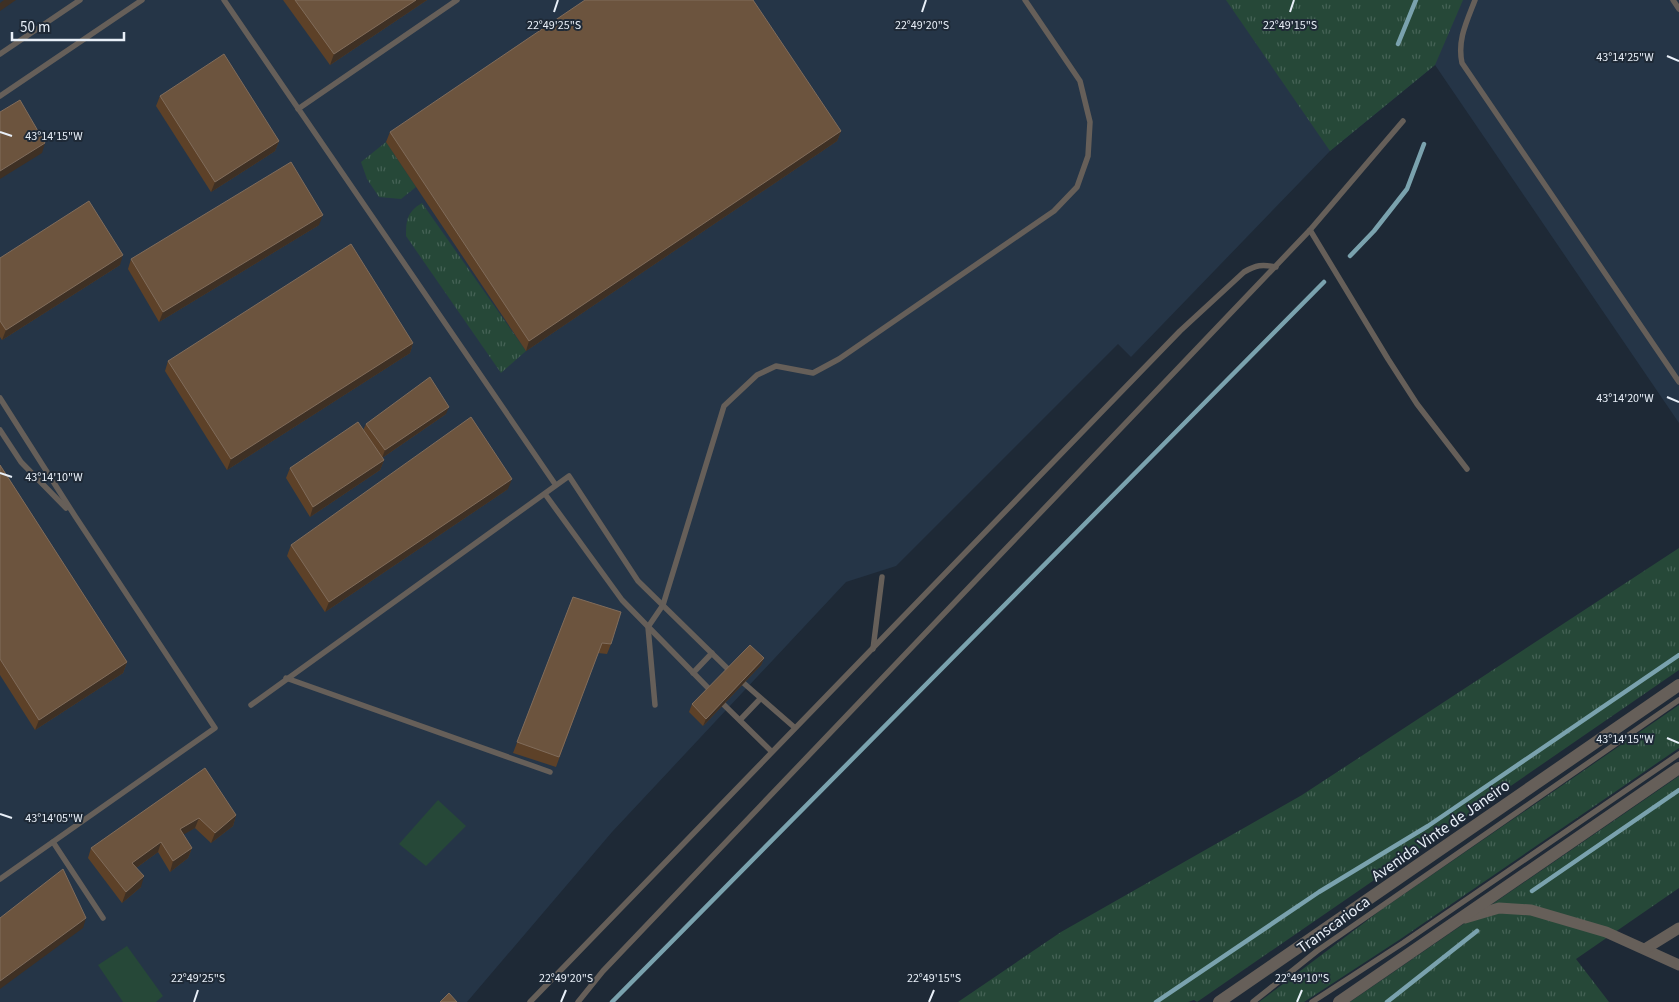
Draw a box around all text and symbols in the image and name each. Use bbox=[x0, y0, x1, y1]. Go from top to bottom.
scale bar bbox=[12, 10, 125, 42]
text: 50 m bbox=[20, 17, 50, 38]
text: 22°49'25"S bbox=[527, 17, 581, 34]
text: 22°49'20"S bbox=[895, 17, 949, 34]
text: 22°49'15"S bbox=[1263, 17, 1317, 34]
text: 43°14'25"W bbox=[1596, 49, 1654, 66]
text: 43°14'15"W bbox=[25, 128, 83, 145]
text: 43°14'20"W bbox=[1596, 390, 1654, 407]
text: 43°14'10"W bbox=[25, 469, 83, 486]
text: 43°14'15"W bbox=[1596, 731, 1654, 748]
street label: Avenida Vinte de Janeiro bbox=[1367, 775, 1514, 887]
text: 43°14'05"W bbox=[25, 810, 83, 827]
street label: Transcarioca bbox=[1293, 891, 1374, 959]
text: 22°49'25"S bbox=[171, 970, 225, 987]
text: 22°49'20"S bbox=[539, 970, 593, 987]
text: 22°49'15"S bbox=[907, 970, 961, 987]
text: 22°49'10"S bbox=[1275, 970, 1329, 987]

